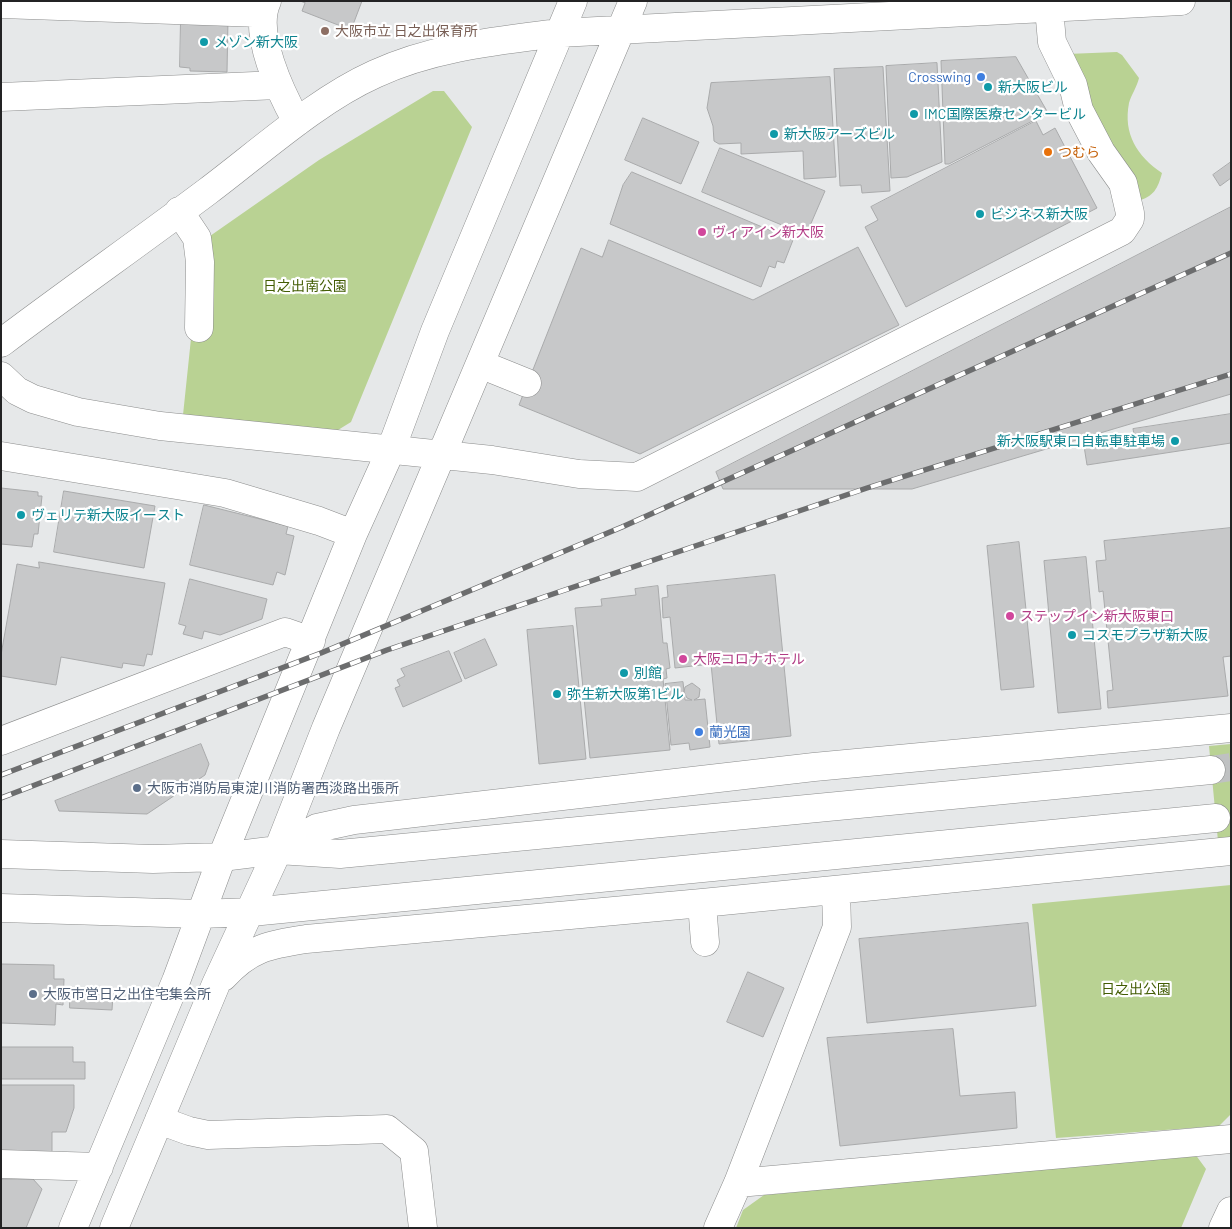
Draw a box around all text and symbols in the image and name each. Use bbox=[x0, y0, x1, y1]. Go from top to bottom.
place label: 大阪市立 日之出保育所 bbox=[335, 23, 478, 39]
marker: 大阪市立 日之出保育所 bbox=[319, 25, 331, 37]
place label: メゾン新大阪 bbox=[214, 34, 298, 50]
marker: メゾン新大阪 bbox=[198, 36, 210, 48]
place label: Crosswing bbox=[908, 69, 971, 85]
marker: Crosswing bbox=[975, 71, 987, 83]
place label: 新大阪ビル bbox=[998, 79, 1068, 95]
marker: 新大阪ビル bbox=[982, 81, 994, 93]
place label: IMC国際医療センタービル bbox=[924, 106, 1086, 122]
marker: IMC国際医療センタービル bbox=[908, 108, 920, 120]
place label: 新大阪アーズビル bbox=[784, 126, 895, 142]
marker: 新大阪アーズビル bbox=[768, 128, 780, 140]
place label: つむら bbox=[1058, 144, 1100, 160]
marker: つむら bbox=[1042, 146, 1054, 158]
place label: ビジネス新大阪 bbox=[990, 206, 1088, 222]
marker: ビジネス新大阪 bbox=[974, 208, 986, 220]
place label: ヴィアイン新大阪 bbox=[712, 224, 824, 240]
marker: ヴィアイン新大阪 bbox=[696, 226, 708, 238]
park label: 日之出南公園 bbox=[263, 278, 347, 294]
place label: 新大阪駅東口自転車駐車場 bbox=[997, 433, 1165, 449]
marker: 新大阪駅東口自転車駐車場 bbox=[1169, 435, 1181, 447]
place label: ヴェリテ新大阪イースト bbox=[31, 507, 185, 523]
marker: ヴェリテ新大阪イースト bbox=[15, 509, 27, 521]
place label: ステップイン新大阪東口 bbox=[1020, 608, 1174, 624]
marker: ステップイン新大阪東口 bbox=[1004, 610, 1016, 622]
place label: コスモプラザ新大阪 bbox=[1082, 627, 1208, 643]
marker: コスモプラザ新大阪 bbox=[1066, 629, 1078, 641]
place label: 大阪コロナホテル bbox=[693, 651, 805, 667]
marker: 大阪コロナホテル bbox=[677, 653, 689, 665]
place label: 別館 bbox=[634, 665, 662, 681]
marker: 別館 bbox=[618, 667, 630, 679]
place label: 弥生新大阪第1ビル bbox=[567, 686, 684, 702]
marker: 弥生新大阪第1ビル bbox=[551, 688, 563, 700]
place label: 蘭光園 bbox=[709, 724, 751, 740]
marker: 蘭光園 bbox=[693, 726, 705, 738]
place label: 大阪市消防局東淀川消防署西淡路出張所 bbox=[147, 780, 399, 796]
marker: 大阪市消防局東淀川消防署西淡路出張所 bbox=[131, 782, 143, 794]
park label: 日之出公園 bbox=[1101, 981, 1171, 997]
place label: 大阪市営日之出住宅集会所 bbox=[43, 986, 211, 1002]
marker: 大阪市営日之出住宅集会所 bbox=[27, 988, 39, 1000]

